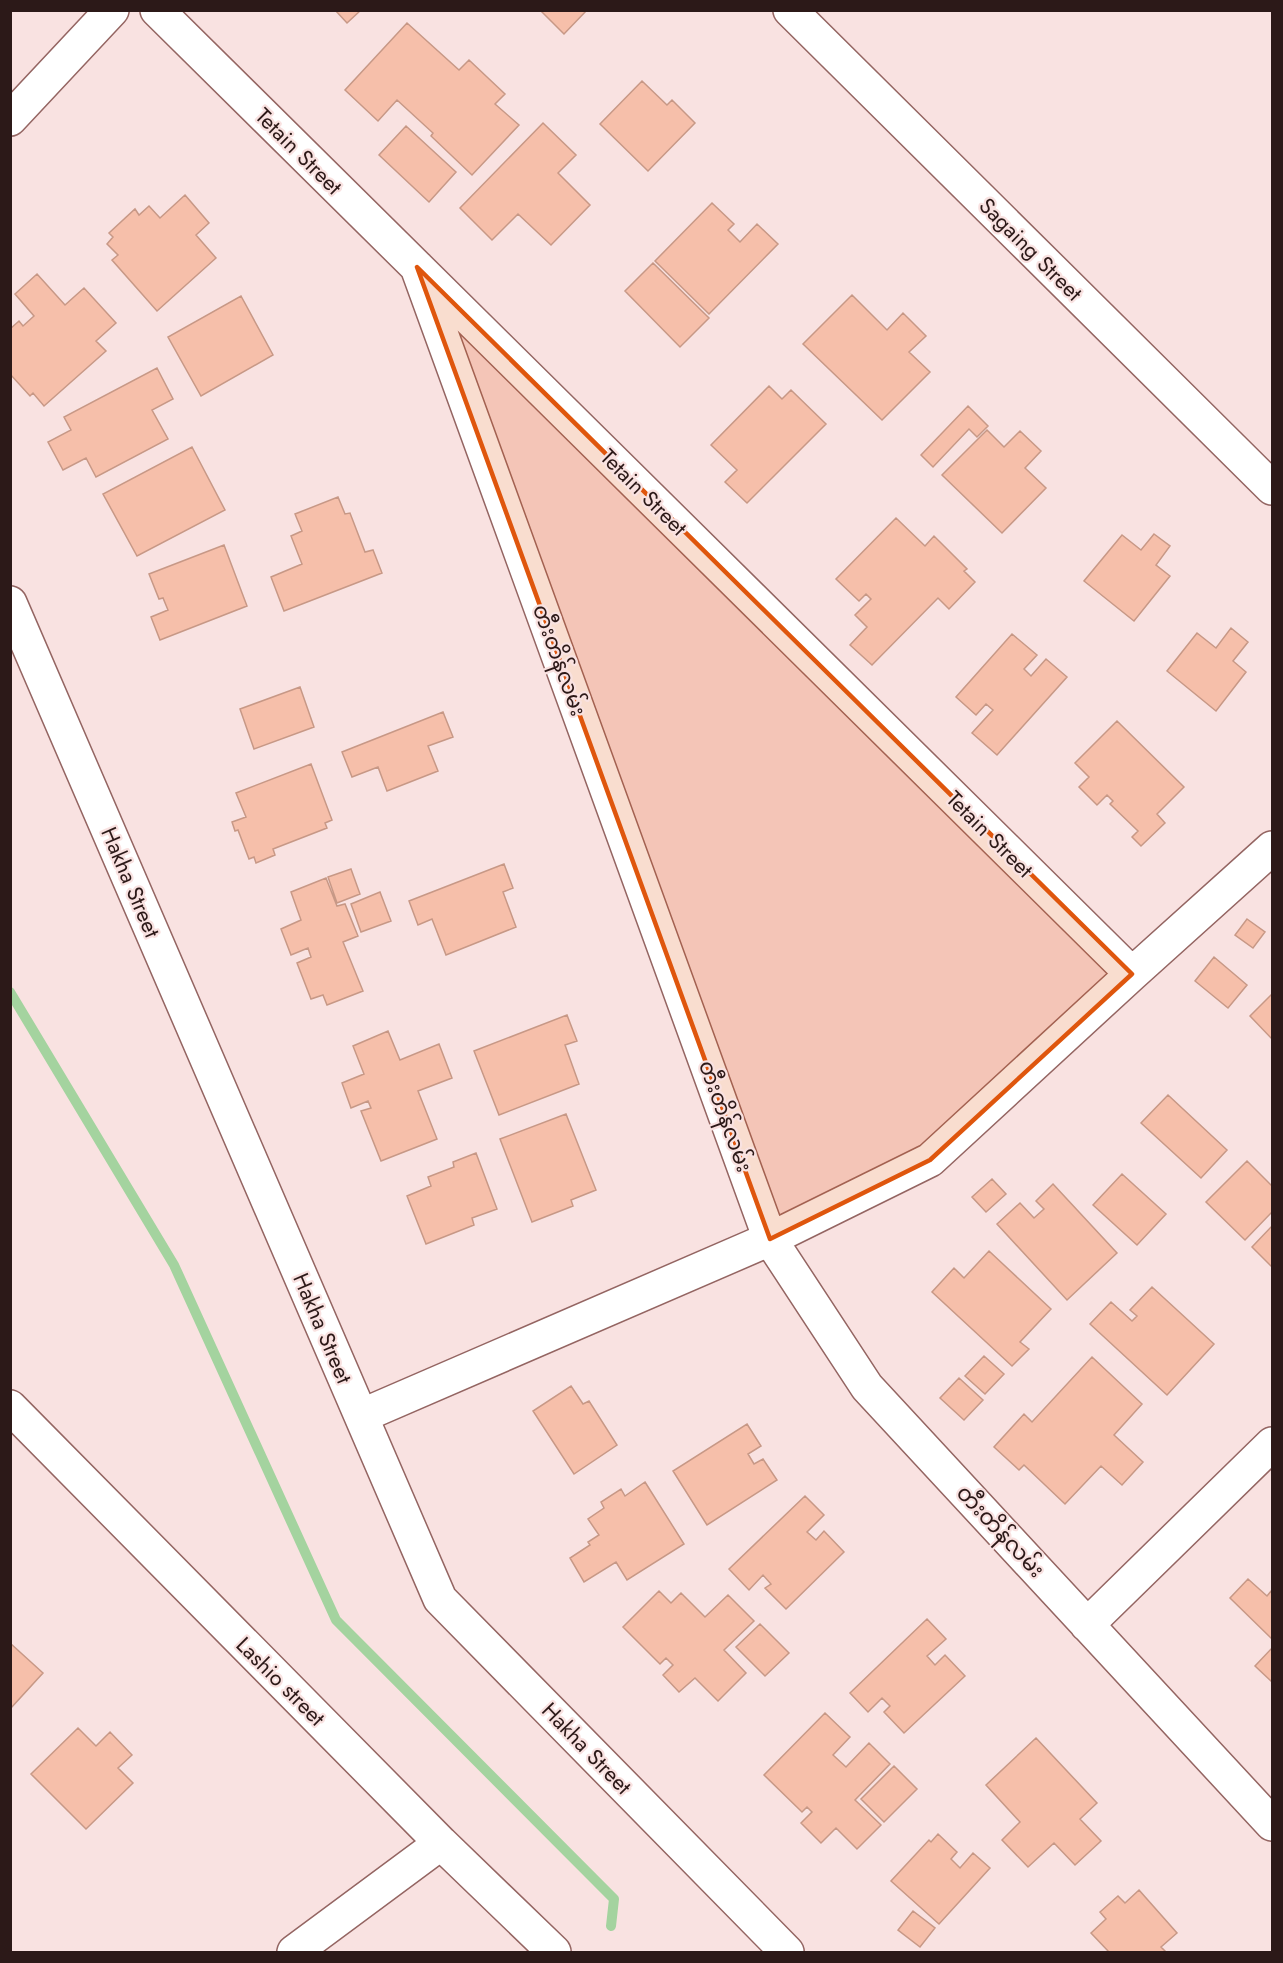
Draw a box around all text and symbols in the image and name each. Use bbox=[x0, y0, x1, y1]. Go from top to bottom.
street label: Tetain Street bbox=[248, 100, 350, 202]
street label: Sagaing Street bbox=[972, 190, 1090, 308]
street label: Tetain Street bbox=[593, 441, 695, 543]
street label: တီးတိန်လမ်း bbox=[523, 600, 595, 721]
street label: Tetain Street bbox=[939, 783, 1041, 885]
street label: Hakha Street bbox=[93, 822, 169, 943]
street label: တီးတိန်လမ်း bbox=[689, 1056, 761, 1177]
street label: Hakha Street bbox=[285, 1268, 361, 1389]
street label: တီးတိန်လမ်း bbox=[948, 1477, 1053, 1586]
street label: Lashio street bbox=[229, 1629, 333, 1733]
street label: Hakha Street bbox=[535, 1695, 640, 1802]

